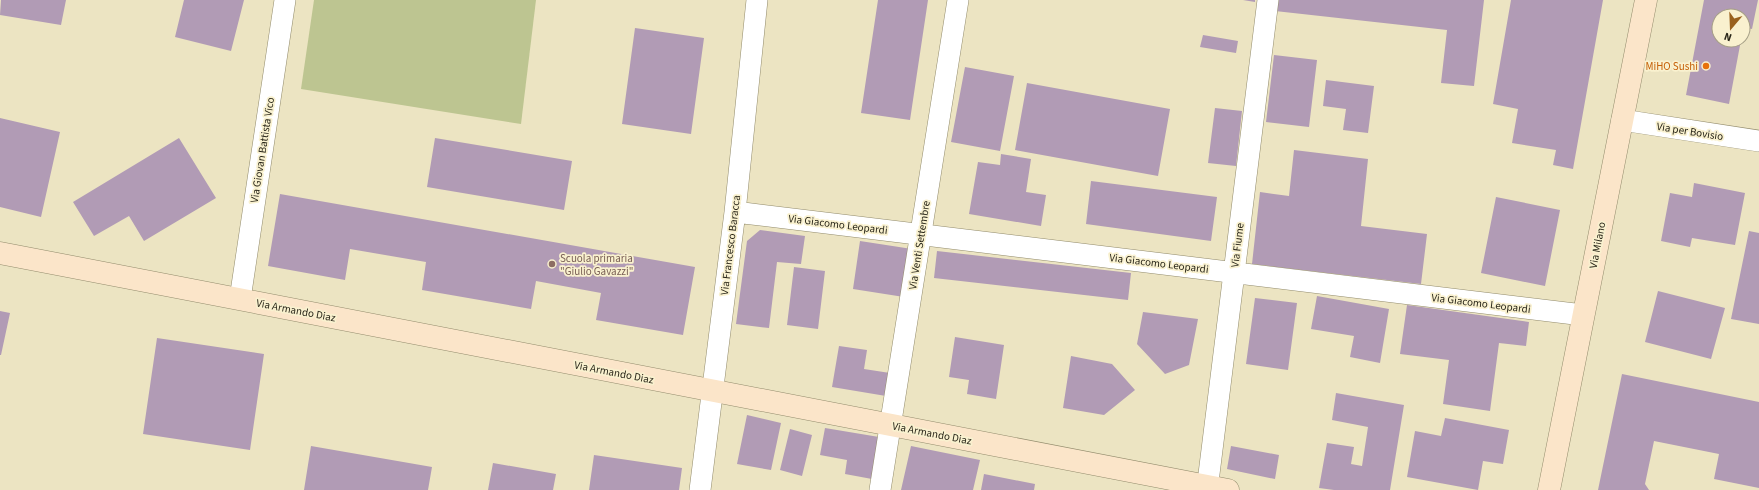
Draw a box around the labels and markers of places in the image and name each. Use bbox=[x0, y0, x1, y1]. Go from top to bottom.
place label: MiHO Sushi bbox=[1645, 59, 1698, 74]
marker: MiHO Sushi bbox=[1701, 61, 1711, 71]
place label: Scuola primaria "Giulio Gavazzi" bbox=[560, 251, 633, 279]
marker: Scuola primaria "Giulio Gavazzi" bbox=[547, 259, 557, 269]

